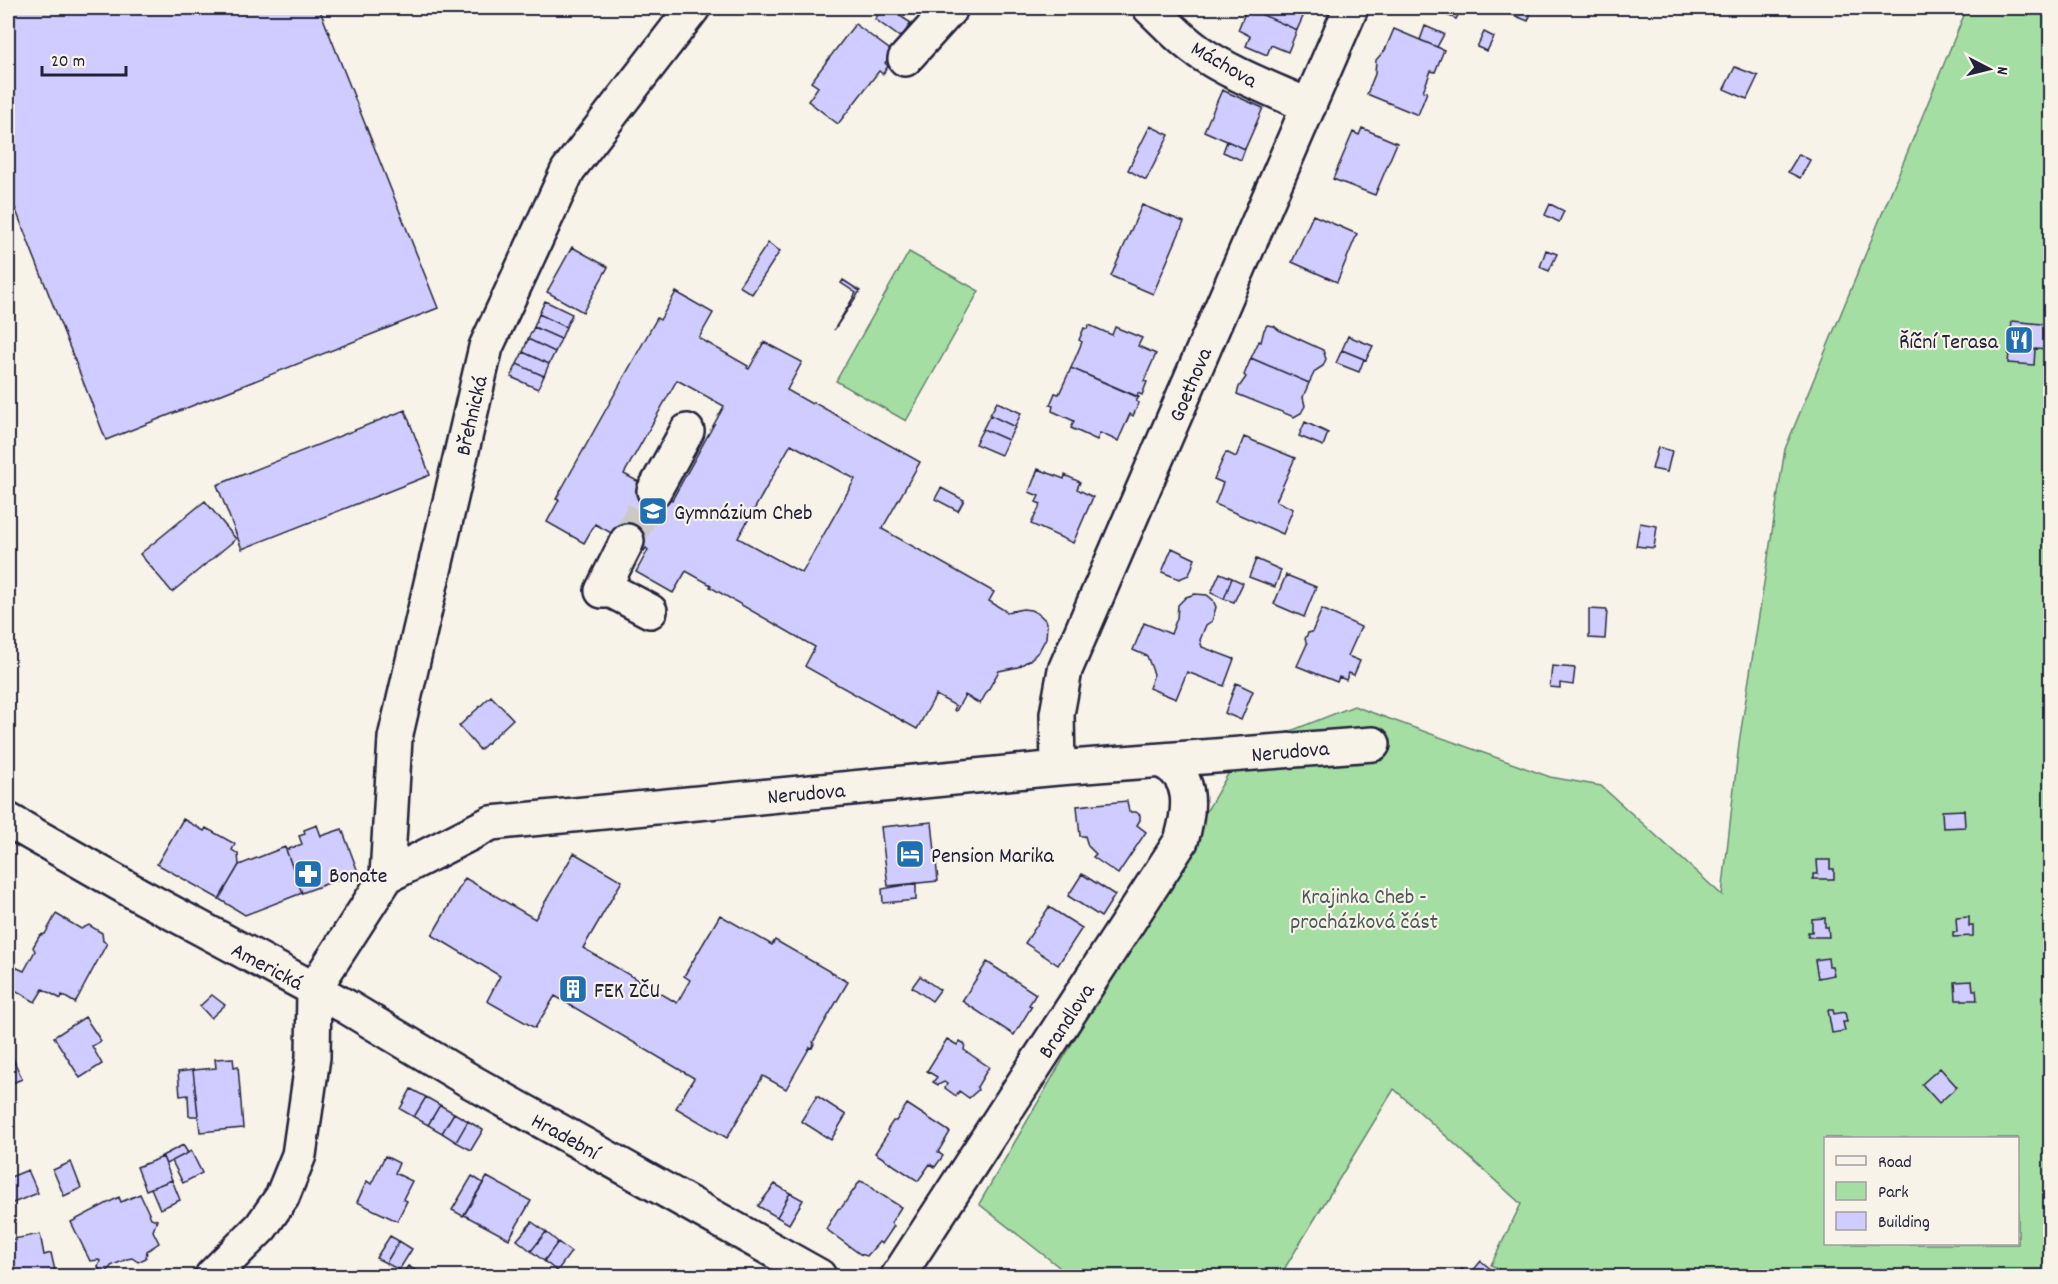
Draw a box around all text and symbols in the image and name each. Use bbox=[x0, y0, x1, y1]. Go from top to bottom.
street label: Máchova bbox=[1184, 35, 1263, 98]
scale bar bbox=[42, 39, 126, 77]
north arrow bbox=[1959, 39, 2019, 99]
text: 20 m bbox=[51, 50, 85, 75]
text: N bbox=[1989, 65, 2013, 76]
restaurant icon: Říční Terasa bbox=[2003, 324, 2035, 356]
place label: Říční Terasa bbox=[1899, 328, 1999, 359]
street label: Goethova bbox=[1163, 343, 1222, 427]
street label: Břehnická bbox=[449, 373, 498, 459]
school or university icon: Gymnázium Cheb bbox=[637, 495, 669, 527]
place label: Gymnázium Cheb bbox=[674, 499, 812, 530]
street label: Nerudova bbox=[1250, 735, 1331, 772]
street label: Nerudova bbox=[766, 777, 847, 814]
hotel icon: Pension Marika bbox=[894, 838, 926, 870]
place label: Pension Marika bbox=[931, 842, 1055, 873]
pharmacy icon: Bonate bbox=[292, 858, 324, 890]
place label: Bonate bbox=[329, 862, 388, 893]
park label: Krajinka Cheb - procházková část bbox=[1290, 883, 1438, 939]
street label: Americká bbox=[225, 936, 308, 1000]
building icon: FEK ZČU bbox=[557, 973, 589, 1005]
place label: FEK ZČU bbox=[594, 977, 660, 1008]
street label: Brandlova bbox=[1032, 978, 1104, 1066]
street label: Hradební bbox=[525, 1107, 606, 1170]
legend bbox=[1824, 1137, 2019, 1245]
text: Road bbox=[1878, 1151, 1912, 1176]
text: Park bbox=[1878, 1181, 1909, 1206]
text: Building bbox=[1878, 1211, 1930, 1236]

